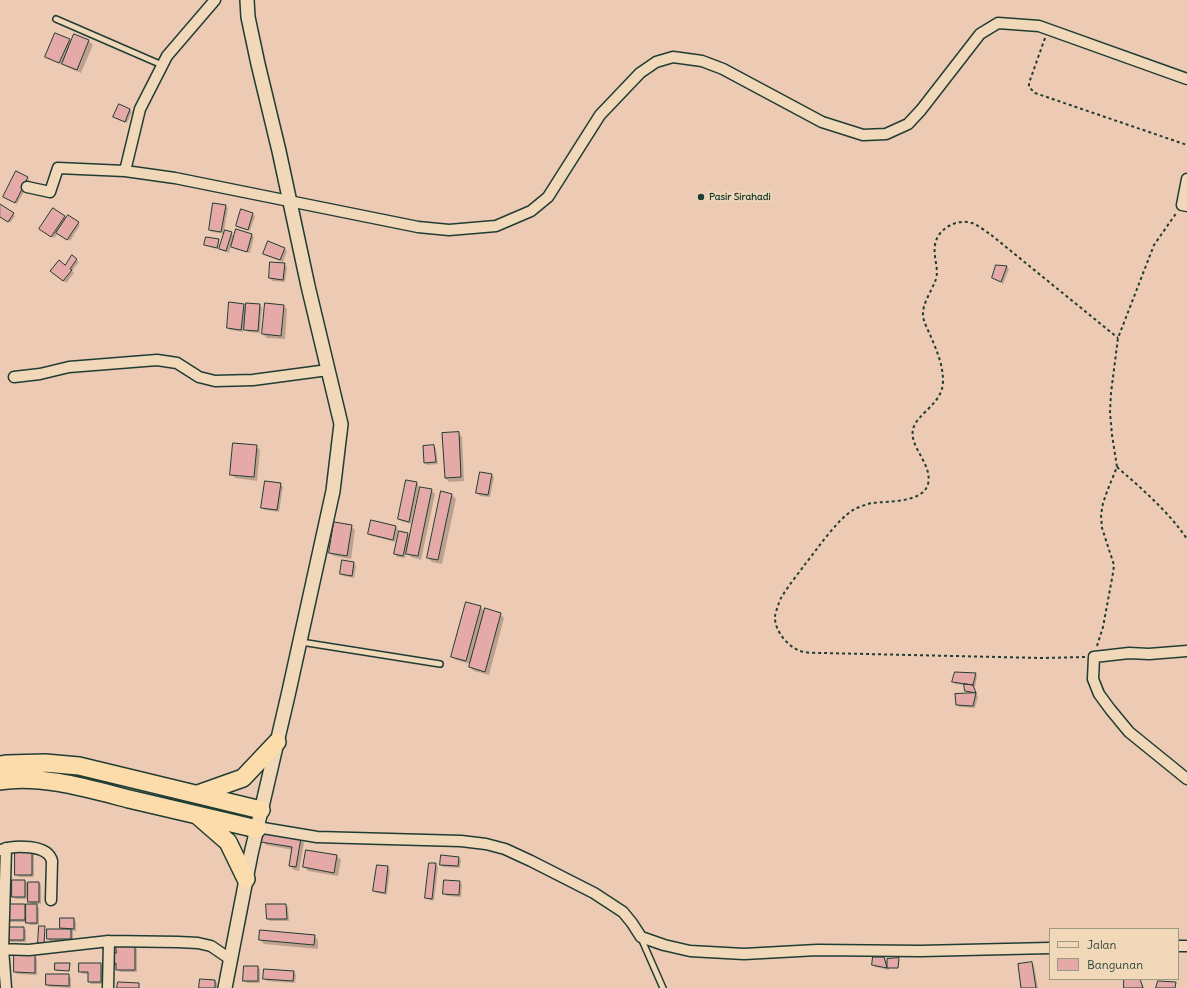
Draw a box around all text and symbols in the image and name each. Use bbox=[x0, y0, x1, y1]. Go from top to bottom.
place label: Pasir Sirahadi bbox=[709, 191, 771, 203]
marker: Pasir Sirahadi bbox=[696, 192, 706, 202]
legend bbox=[1049, 928, 1179, 980]
text: Jalan bbox=[1087, 937, 1116, 952]
text: Bangunan bbox=[1087, 957, 1143, 972]

